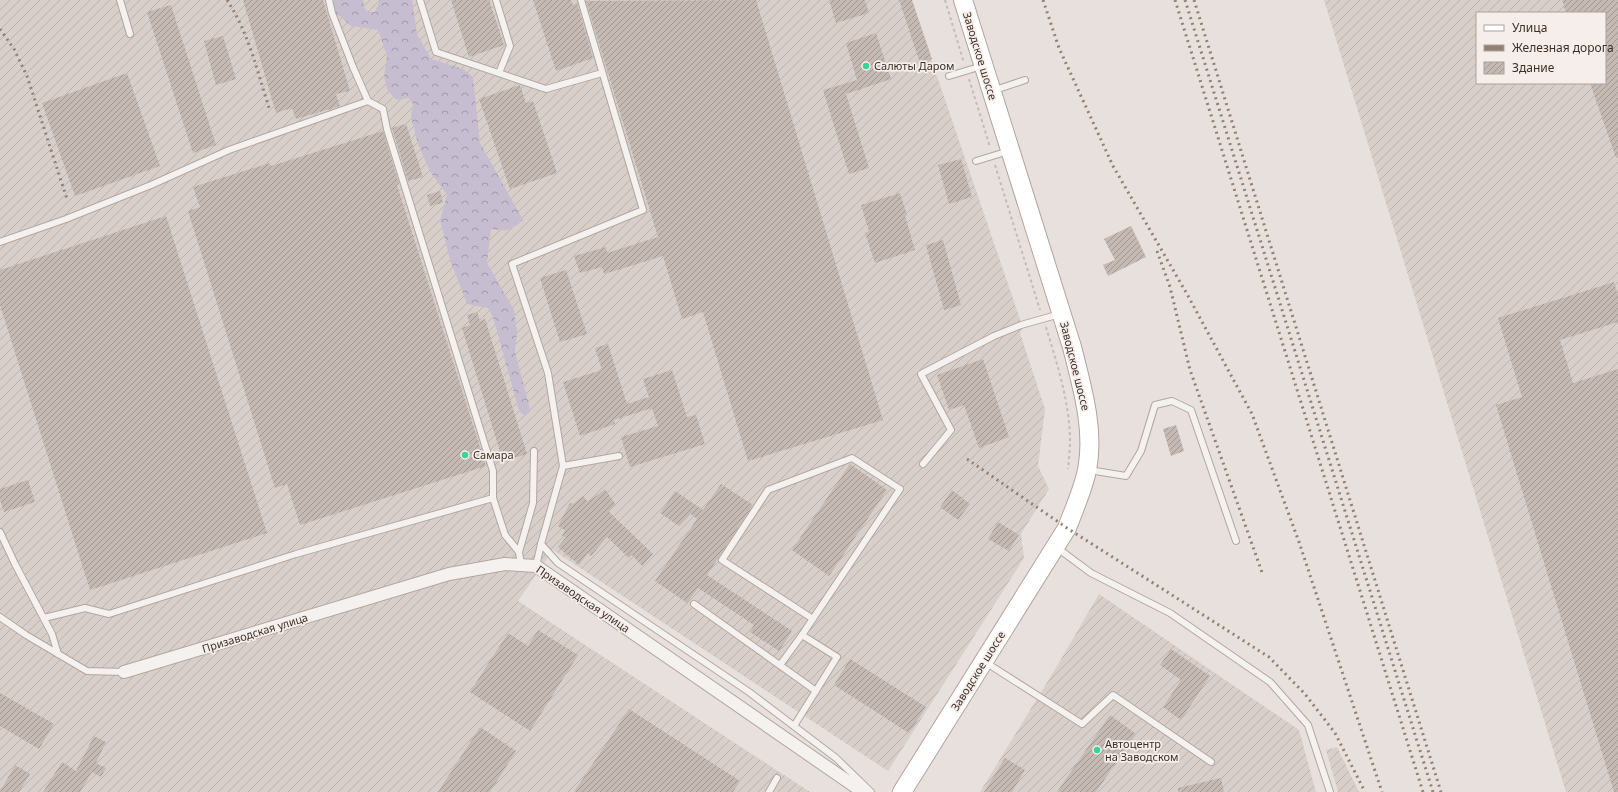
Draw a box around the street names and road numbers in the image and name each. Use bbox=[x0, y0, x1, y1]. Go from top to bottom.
street label: Заводское шоссе bbox=[960, 10, 1001, 102]
street label: Заводское шоссе bbox=[1057, 320, 1094, 412]
street label: Призаводская улица bbox=[534, 562, 633, 636]
street label: Призаводская улица bbox=[200, 609, 310, 656]
street label: Заводское шоссе bbox=[947, 628, 1008, 713]

